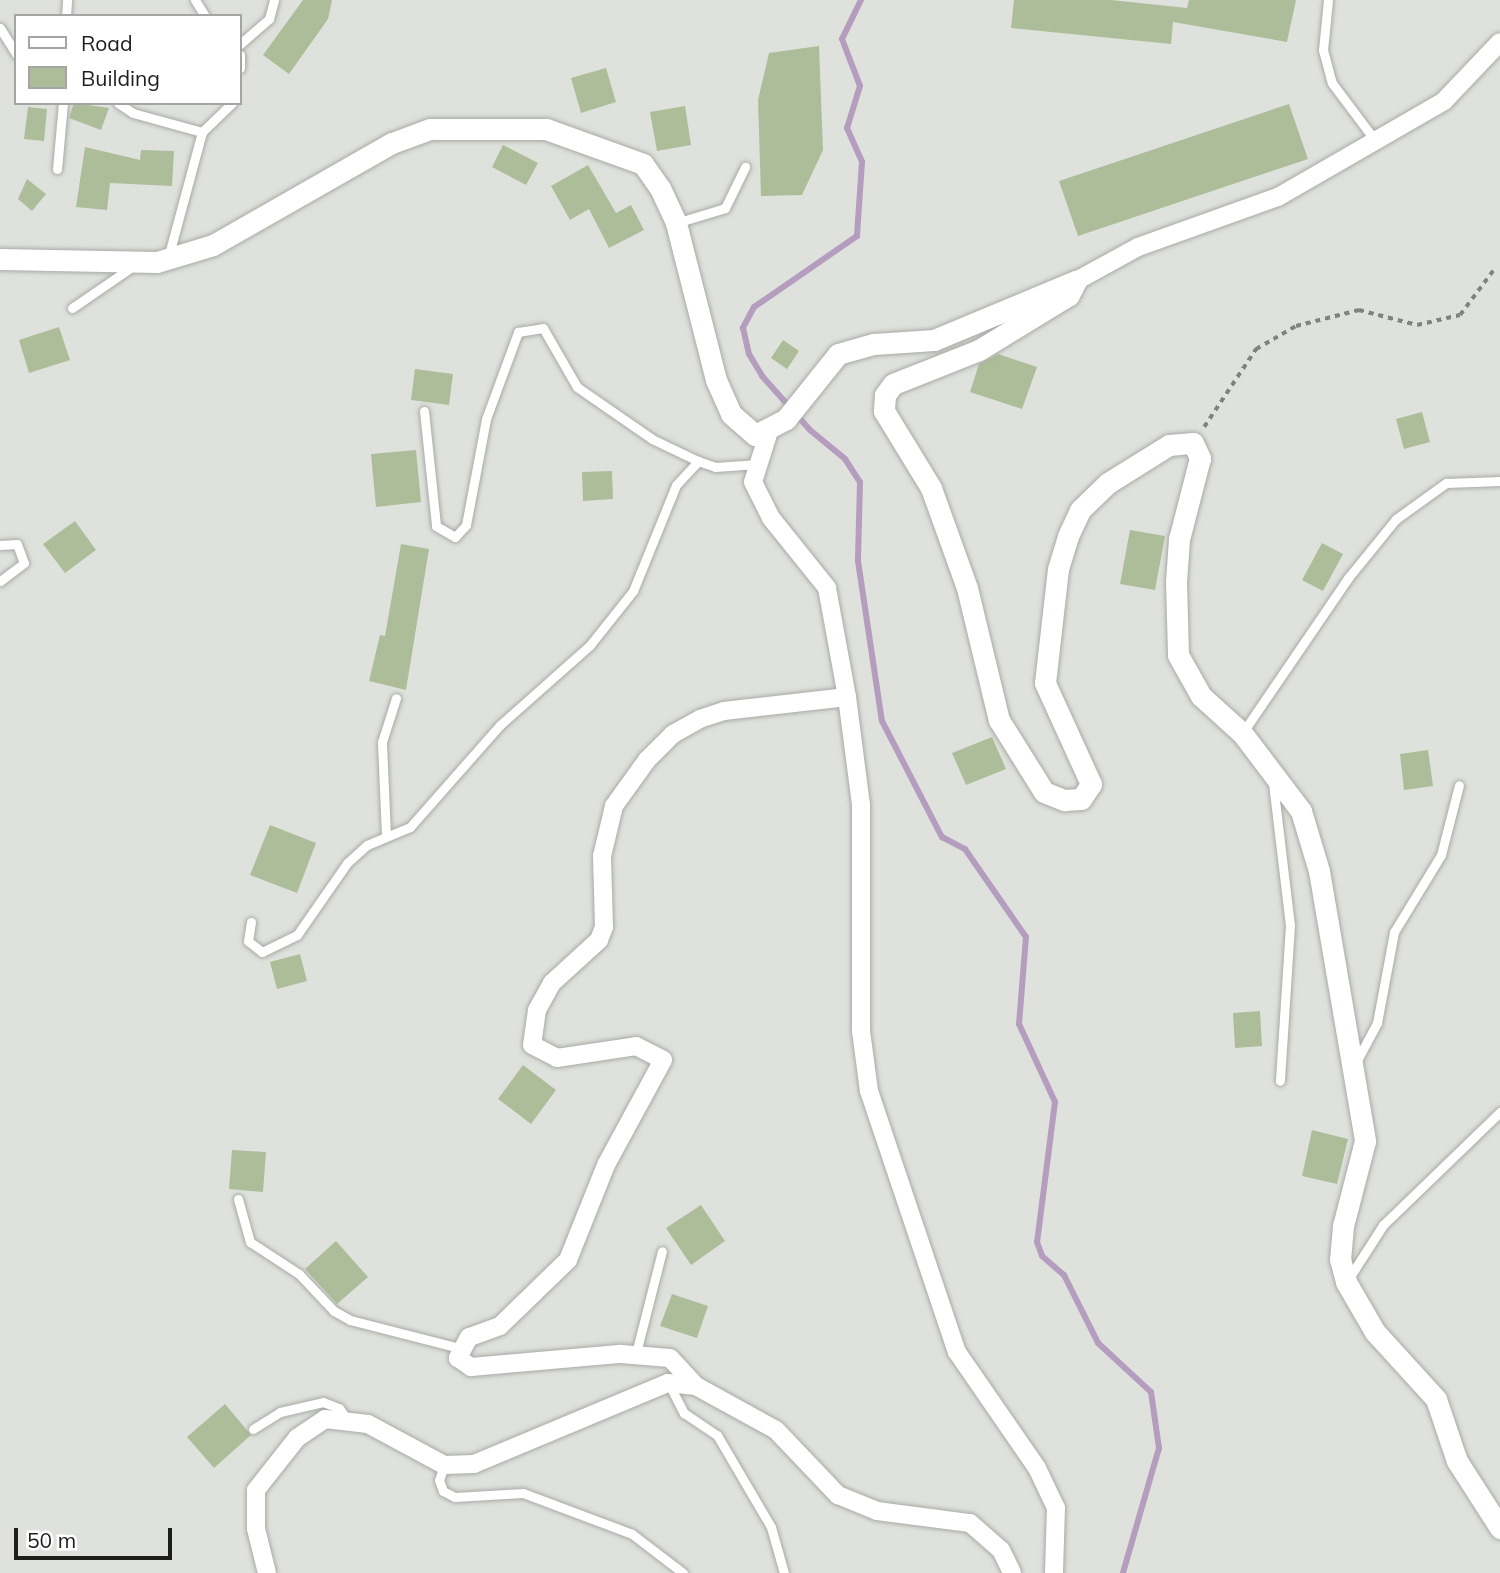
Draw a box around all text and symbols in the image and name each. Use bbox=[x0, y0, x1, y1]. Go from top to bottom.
legend bbox=[14, 14, 242, 105]
text: Road bbox=[81, 30, 132, 56]
text: Building bbox=[81, 65, 160, 91]
scale bar bbox=[18, 1514, 175, 1558]
text: 50 m bbox=[27, 1527, 76, 1553]

